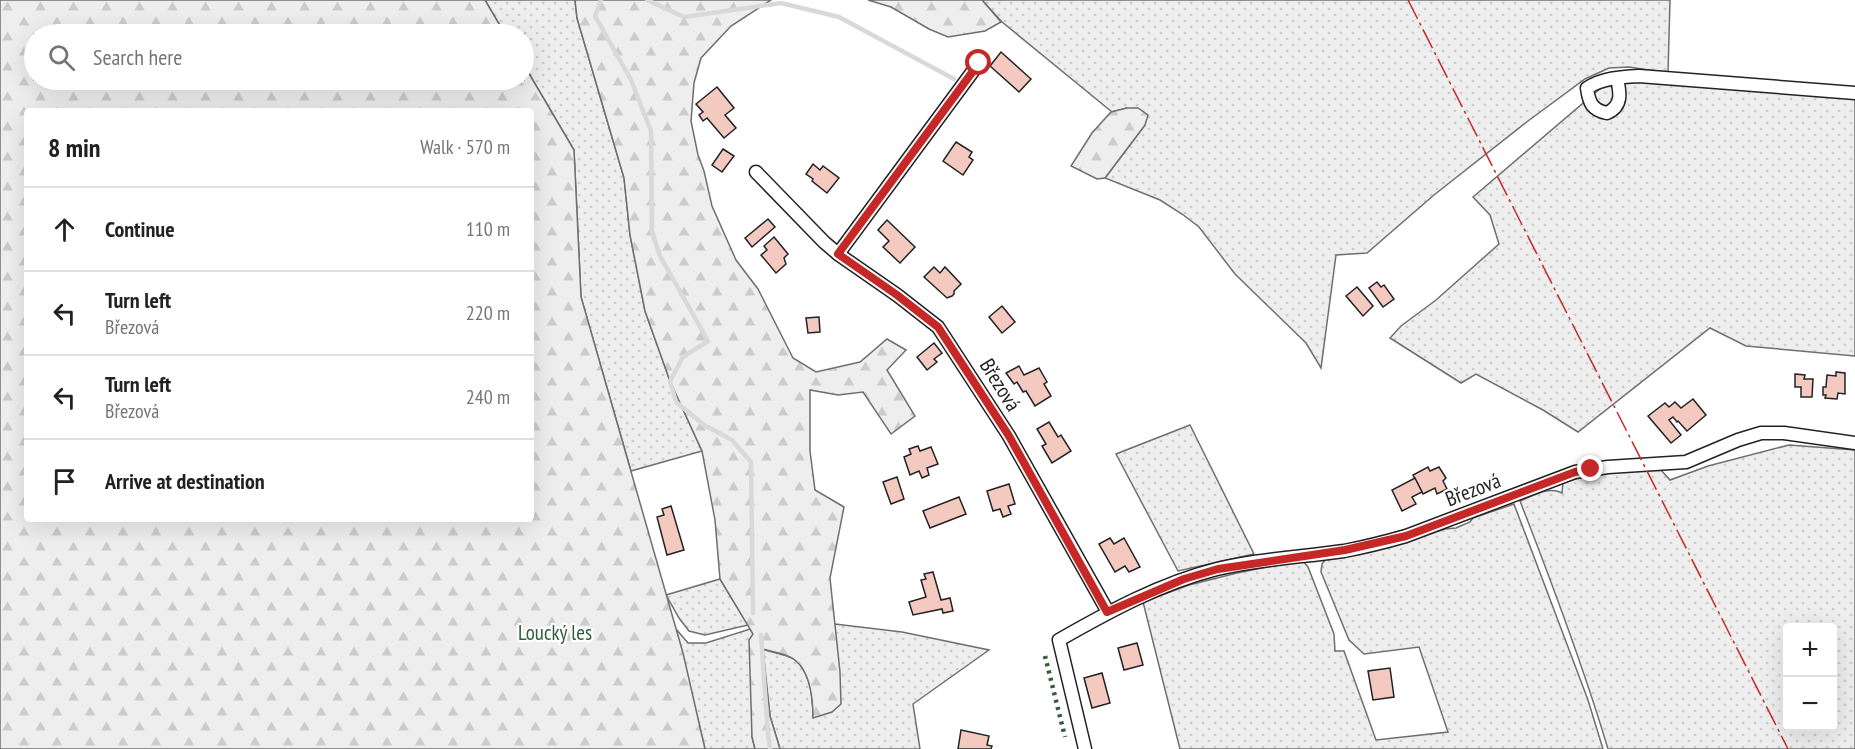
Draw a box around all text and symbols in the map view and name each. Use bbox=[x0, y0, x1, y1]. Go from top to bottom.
search box bbox=[24, 24, 534, 90]
icon: search bbox=[45, 41, 78, 74]
text: Search here bbox=[93, 43, 182, 71]
route start bbox=[965, 49, 991, 75]
text: 8 min bbox=[48, 131, 101, 164]
text: Walk · 570 m bbox=[420, 134, 510, 160]
icon: ahead bbox=[48, 213, 81, 246]
text: Continue bbox=[105, 215, 175, 243]
text: 110 m bbox=[466, 216, 510, 242]
text: Turn left bbox=[105, 286, 171, 314]
icon: left bbox=[48, 297, 81, 330]
text: 220 m bbox=[466, 300, 510, 326]
text: Březová bbox=[105, 314, 159, 340]
street label: Březová bbox=[974, 353, 1027, 416]
text: Turn left bbox=[105, 370, 171, 398]
icon: left bbox=[48, 381, 81, 414]
text: 240 m bbox=[466, 384, 510, 410]
text: Březová bbox=[105, 398, 159, 424]
route end bbox=[1577, 455, 1603, 481]
icon: arrive bbox=[48, 465, 81, 498]
text: Arrive at destination bbox=[105, 467, 265, 495]
street label: Březová bbox=[1441, 467, 1504, 512]
park label: Loucký les bbox=[518, 619, 592, 646]
map controls bbox=[1783, 623, 1837, 731]
button: + bbox=[1783, 623, 1837, 677]
button: − bbox=[1783, 677, 1837, 731]

